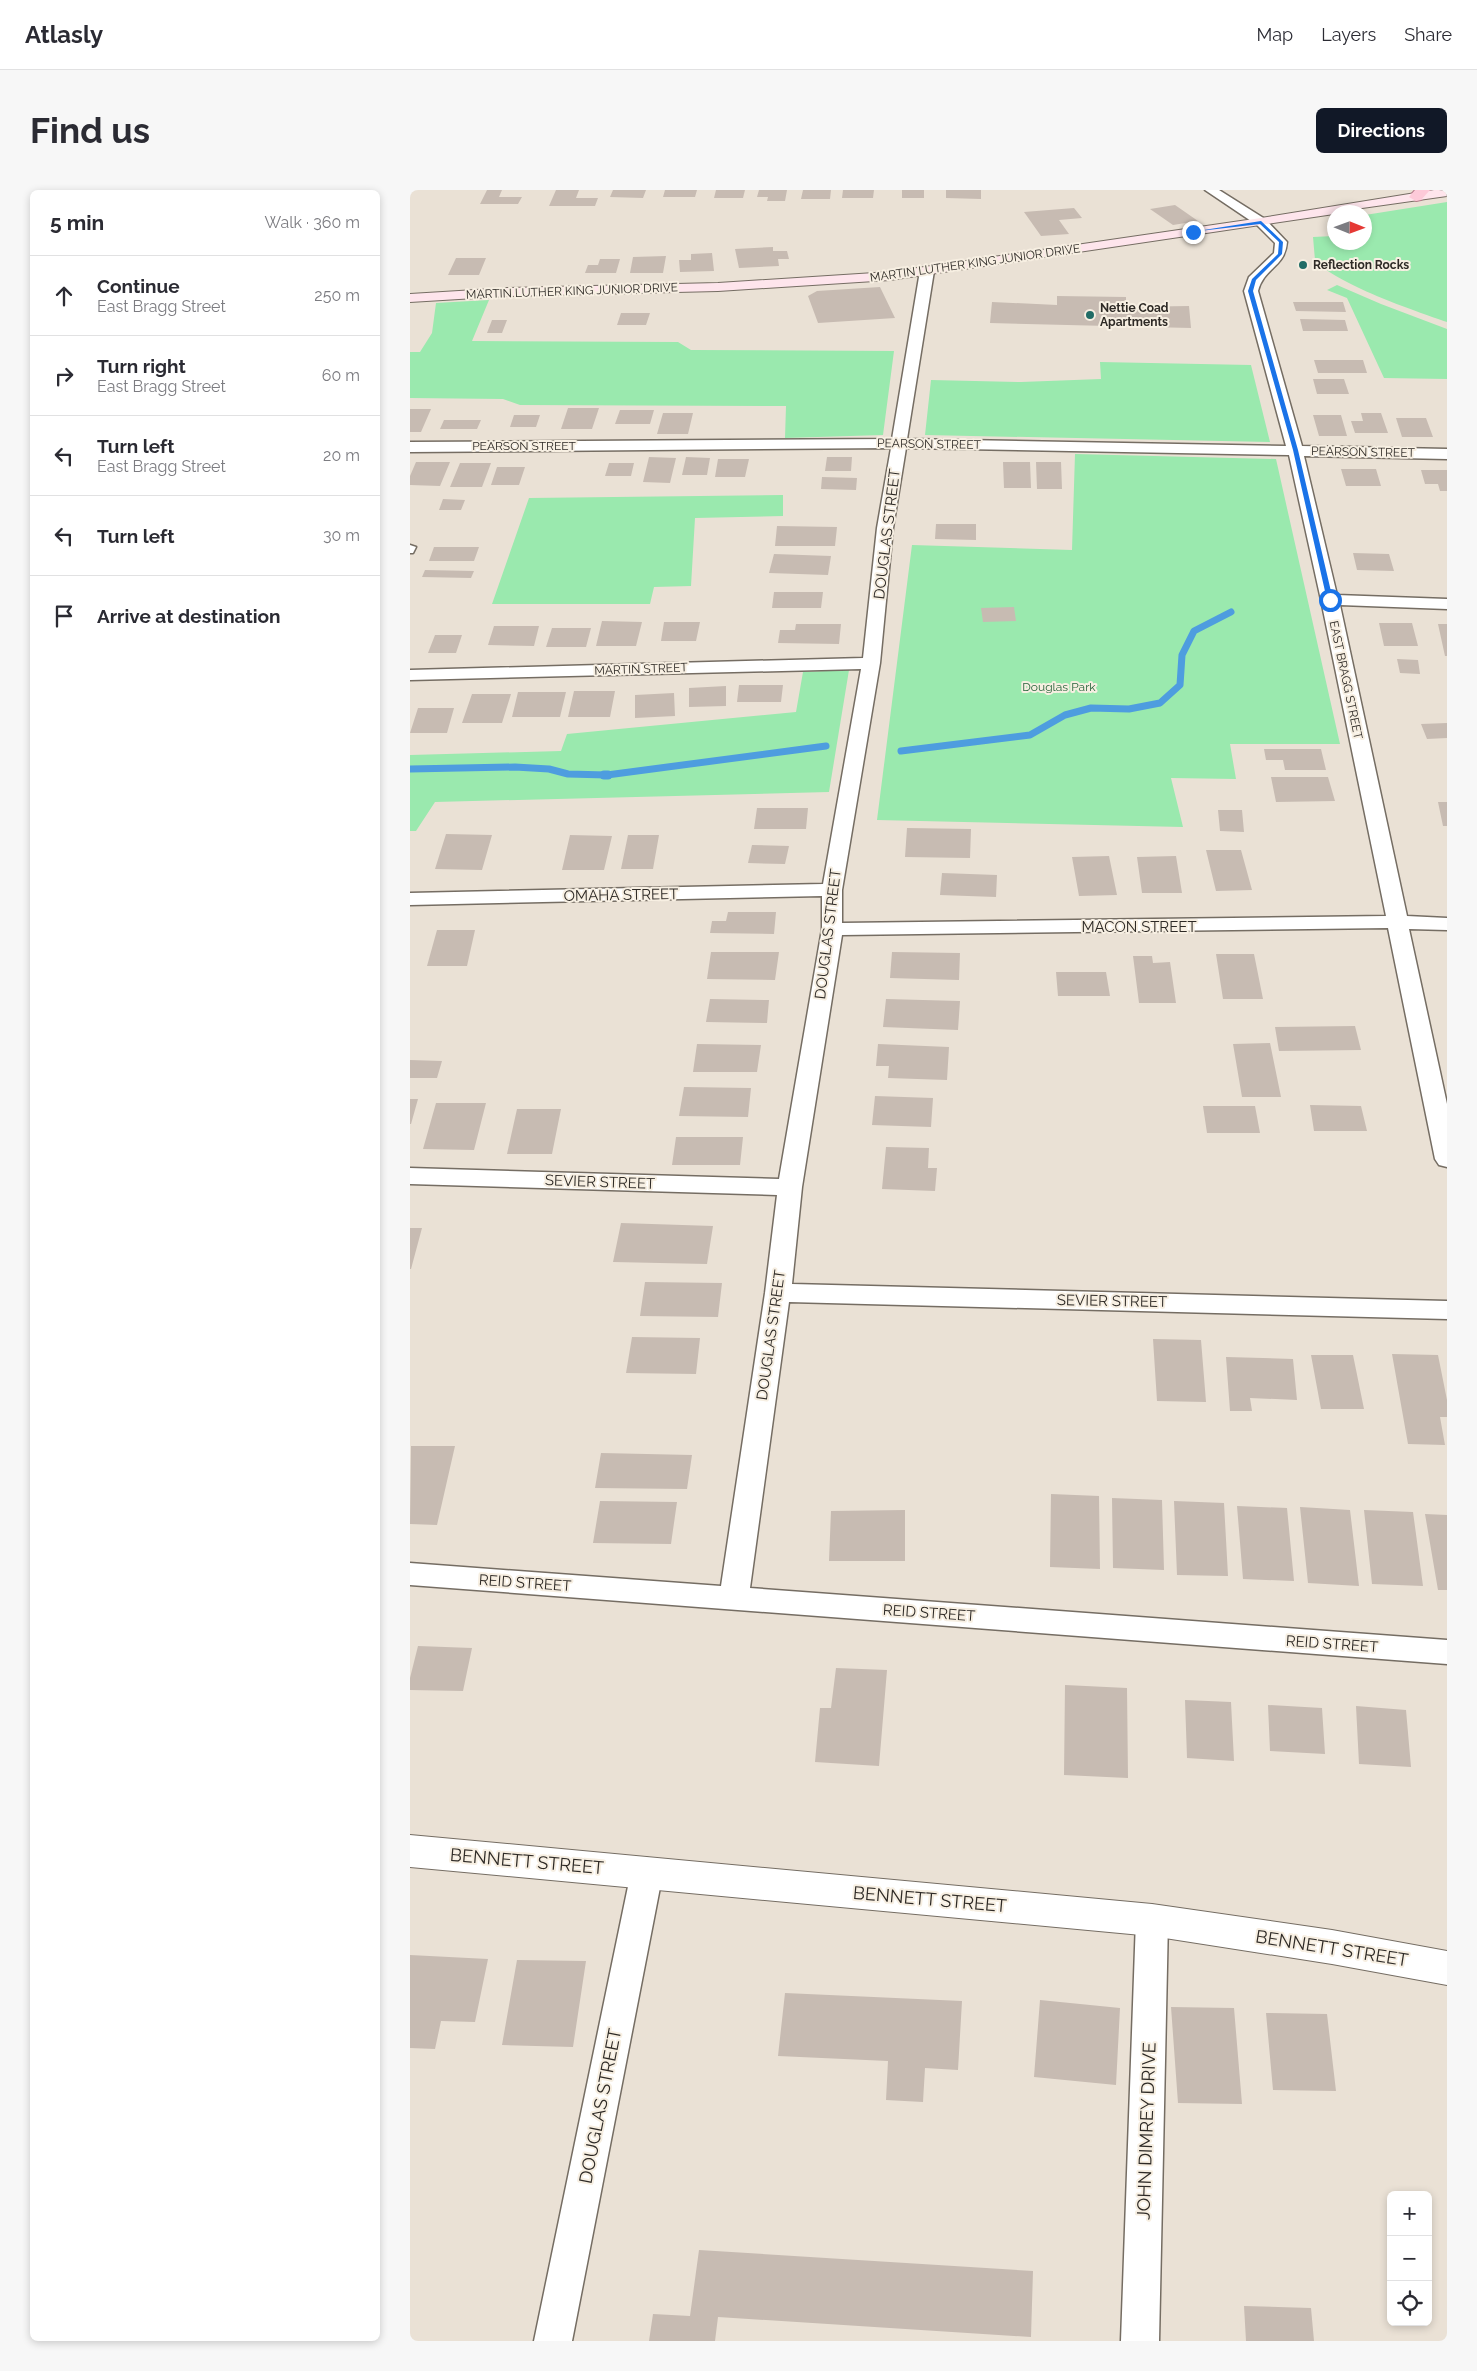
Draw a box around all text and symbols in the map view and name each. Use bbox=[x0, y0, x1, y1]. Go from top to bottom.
text: Atlasly bbox=[25, 20, 103, 49]
text: Map bbox=[1257, 24, 1293, 45]
text: Layers bbox=[1321, 24, 1376, 45]
text: Share bbox=[1404, 24, 1452, 45]
button: Directions bbox=[1316, 108, 1447, 153]
text: Find us bbox=[30, 110, 150, 151]
north arrow bbox=[1327, 205, 1372, 250]
text: 5 min bbox=[50, 210, 104, 235]
text: Walk · 360 m bbox=[265, 213, 360, 232]
route end bbox=[1182, 221, 1205, 244]
street label: MARTIN LUTHER KING JUNIOR DRIVE bbox=[869, 241, 1081, 285]
place label: Reflection Rocks bbox=[1313, 258, 1409, 272]
marker: Reflection Rocks bbox=[1297, 259, 1309, 271]
text: Continue bbox=[97, 275, 180, 297]
street label: MARTIN LUTHER KING JUNIOR DRIVE bbox=[466, 280, 678, 302]
icon: ahead bbox=[50, 282, 78, 310]
text: 250 m bbox=[314, 286, 360, 305]
text: East Bragg Street bbox=[97, 297, 226, 316]
place label: Nettie Coad Apartments bbox=[1100, 301, 1169, 329]
marker: Nettie Coad Apartments bbox=[1084, 309, 1096, 321]
text: Turn right bbox=[97, 355, 186, 377]
icon: right bbox=[50, 362, 78, 390]
text: 60 m bbox=[322, 366, 360, 385]
text: East Bragg Street bbox=[97, 377, 226, 396]
text: Turn left bbox=[97, 435, 174, 457]
street label: PEARSON STREET bbox=[877, 436, 982, 452]
street label: PEARSON STREET bbox=[472, 439, 577, 453]
icon: left bbox=[50, 442, 78, 470]
street label: PEARSON STREET bbox=[1311, 444, 1416, 460]
text: 20 m bbox=[323, 446, 360, 465]
text: East Bragg Street bbox=[97, 457, 226, 476]
street label: DOUGLAS STREET bbox=[870, 468, 904, 600]
icon: left bbox=[50, 522, 78, 550]
text: Turn left bbox=[97, 525, 174, 547]
text: 30 m bbox=[323, 526, 360, 545]
route start bbox=[1319, 589, 1342, 612]
icon: arrive bbox=[50, 602, 78, 630]
text: Arrive at destination bbox=[97, 605, 281, 627]
street label: EAST BRAGG STREET bbox=[1327, 619, 1366, 741]
street label: MARTIN STREET bbox=[594, 660, 689, 678]
park label: Douglas Park bbox=[1022, 680, 1096, 694]
street label: DOUGLAS STREET bbox=[811, 868, 845, 1000]
street label: OMAHA STREET bbox=[564, 885, 678, 905]
street label: MACON STREET bbox=[1081, 918, 1197, 936]
street label: SEVIER STREET bbox=[545, 1171, 655, 1193]
street label: DOUGLAS STREET bbox=[753, 1269, 789, 1401]
street label: SEVIER STREET bbox=[1057, 1291, 1167, 1311]
street label: REID STREET bbox=[478, 1571, 572, 1595]
street label: REID STREET bbox=[882, 1601, 976, 1625]
street label: REID STREET bbox=[1285, 1632, 1379, 1656]
street label: BENNETT STREET bbox=[449, 1844, 605, 1878]
street label: BENNETT STREET bbox=[852, 1882, 1008, 1916]
street label: BENNETT STREET bbox=[1254, 1926, 1410, 1970]
street label: DOUGLAS STREET bbox=[575, 2027, 625, 2185]
street label: JOHN DIMREY DRIVE bbox=[1132, 2042, 1160, 2220]
map controls bbox=[1387, 2191, 1432, 2326]
button: + bbox=[1387, 2191, 1432, 2236]
button: − bbox=[1387, 2236, 1432, 2281]
button: locate bbox=[1387, 2281, 1432, 2326]

